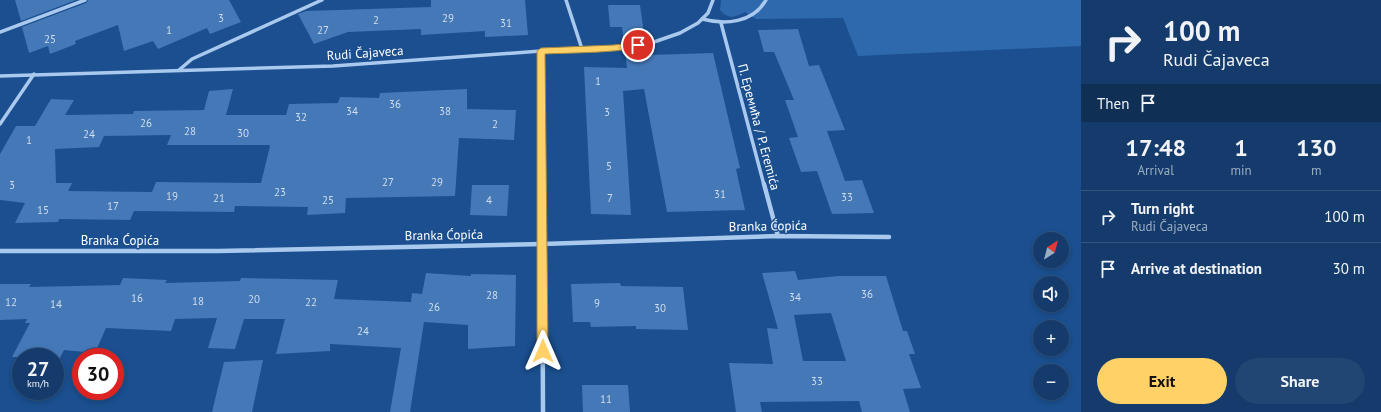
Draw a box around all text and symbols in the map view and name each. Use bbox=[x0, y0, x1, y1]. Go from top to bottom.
house number: 3 bbox=[218, 11, 224, 25]
house number: 29 bbox=[442, 11, 454, 25]
text: 100 m bbox=[1163, 12, 1240, 49]
house number: 2 bbox=[373, 13, 379, 27]
house number: 31 bbox=[500, 16, 512, 30]
icon: right bbox=[1097, 16, 1149, 68]
house number: 1 bbox=[166, 23, 172, 37]
house number: 27 bbox=[317, 23, 329, 37]
pin bbox=[621, 28, 655, 62]
house number: 25 bbox=[44, 32, 56, 46]
icon: arrive bbox=[627, 34, 649, 56]
street label: Rudi Čajaveca bbox=[326, 42, 404, 64]
text: Rudi Čajaveca bbox=[1163, 48, 1270, 71]
street label: П. Еремића / P. Eremića bbox=[734, 62, 784, 192]
house number: 1 bbox=[595, 74, 601, 88]
icon: arrive bbox=[1137, 92, 1159, 114]
text: Then bbox=[1097, 94, 1129, 113]
house number: 36 bbox=[389, 97, 401, 111]
house number: 34 bbox=[346, 104, 358, 118]
house number: 38 bbox=[439, 104, 451, 118]
house number: 3 bbox=[604, 105, 610, 119]
house number: 32 bbox=[295, 110, 307, 124]
house number: 26 bbox=[140, 116, 152, 130]
house number: 2 bbox=[492, 117, 498, 131]
house number: 28 bbox=[184, 124, 196, 138]
house number: 30 bbox=[237, 126, 249, 140]
house number: 24 bbox=[83, 127, 95, 141]
text: 17:48 bbox=[1125, 132, 1186, 163]
text: 1 bbox=[1234, 132, 1248, 163]
text: 130 bbox=[1296, 132, 1337, 163]
house number: 1 bbox=[26, 133, 32, 147]
house number: 5 bbox=[606, 159, 612, 173]
text: Arrival bbox=[1138, 162, 1174, 179]
text: min bbox=[1230, 162, 1252, 179]
text: m bbox=[1311, 162, 1322, 179]
house number: 27 bbox=[382, 175, 394, 189]
house number: 29 bbox=[431, 175, 443, 189]
house number: 3 bbox=[9, 178, 15, 192]
house number: 23 bbox=[274, 185, 286, 199]
house number: 31 bbox=[714, 187, 726, 201]
house number: 19 bbox=[166, 189, 178, 203]
house number: 33 bbox=[841, 190, 853, 204]
house number: 21 bbox=[213, 191, 225, 205]
house number: 7 bbox=[607, 191, 613, 205]
house number: 25 bbox=[322, 193, 334, 207]
house number: 4 bbox=[486, 193, 492, 207]
house number: 17 bbox=[107, 199, 119, 213]
text: Turn right bbox=[1131, 199, 1194, 218]
house number: 15 bbox=[37, 203, 49, 217]
icon: right bbox=[1097, 206, 1119, 228]
text: 100 m bbox=[1324, 207, 1365, 226]
street label: Branka Ćopića bbox=[729, 217, 807, 235]
text: Rudi Čajaveca bbox=[1131, 218, 1208, 235]
street label: Branka Ćopića bbox=[405, 226, 483, 244]
street label: Branka Ćopića bbox=[81, 232, 159, 249]
north arrow bbox=[1033, 232, 1069, 268]
map controls bbox=[1033, 232, 1069, 400]
icon: arrive bbox=[1097, 258, 1119, 280]
text: Arrive at destination bbox=[1131, 259, 1262, 278]
text: 30 m bbox=[1332, 259, 1365, 278]
button: sound bbox=[1033, 276, 1069, 312]
house number: 36 bbox=[861, 287, 873, 301]
house number: 28 bbox=[486, 288, 498, 302]
house number: 34 bbox=[789, 290, 801, 304]
house number: 16 bbox=[131, 291, 143, 305]
house number: 20 bbox=[248, 292, 260, 306]
house number: 18 bbox=[192, 294, 204, 308]
house number: 12 bbox=[5, 295, 17, 309]
house number: 22 bbox=[305, 295, 317, 309]
house number: 9 bbox=[594, 296, 600, 310]
house number: 14 bbox=[50, 297, 62, 311]
house number: 26 bbox=[428, 300, 440, 314]
house number: 30 bbox=[654, 301, 666, 315]
button: + bbox=[1033, 320, 1069, 356]
house number: 24 bbox=[357, 324, 369, 338]
position arrow bbox=[522, 330, 564, 372]
speed limit sign: 30 bbox=[72, 348, 124, 400]
text: 27 bbox=[27, 356, 49, 382]
button: Exit bbox=[1097, 358, 1227, 404]
button: Share bbox=[1235, 358, 1365, 404]
button: − bbox=[1033, 364, 1069, 400]
house number: 33 bbox=[811, 374, 823, 388]
text: km/h bbox=[27, 377, 49, 390]
house number: 11 bbox=[600, 392, 612, 406]

